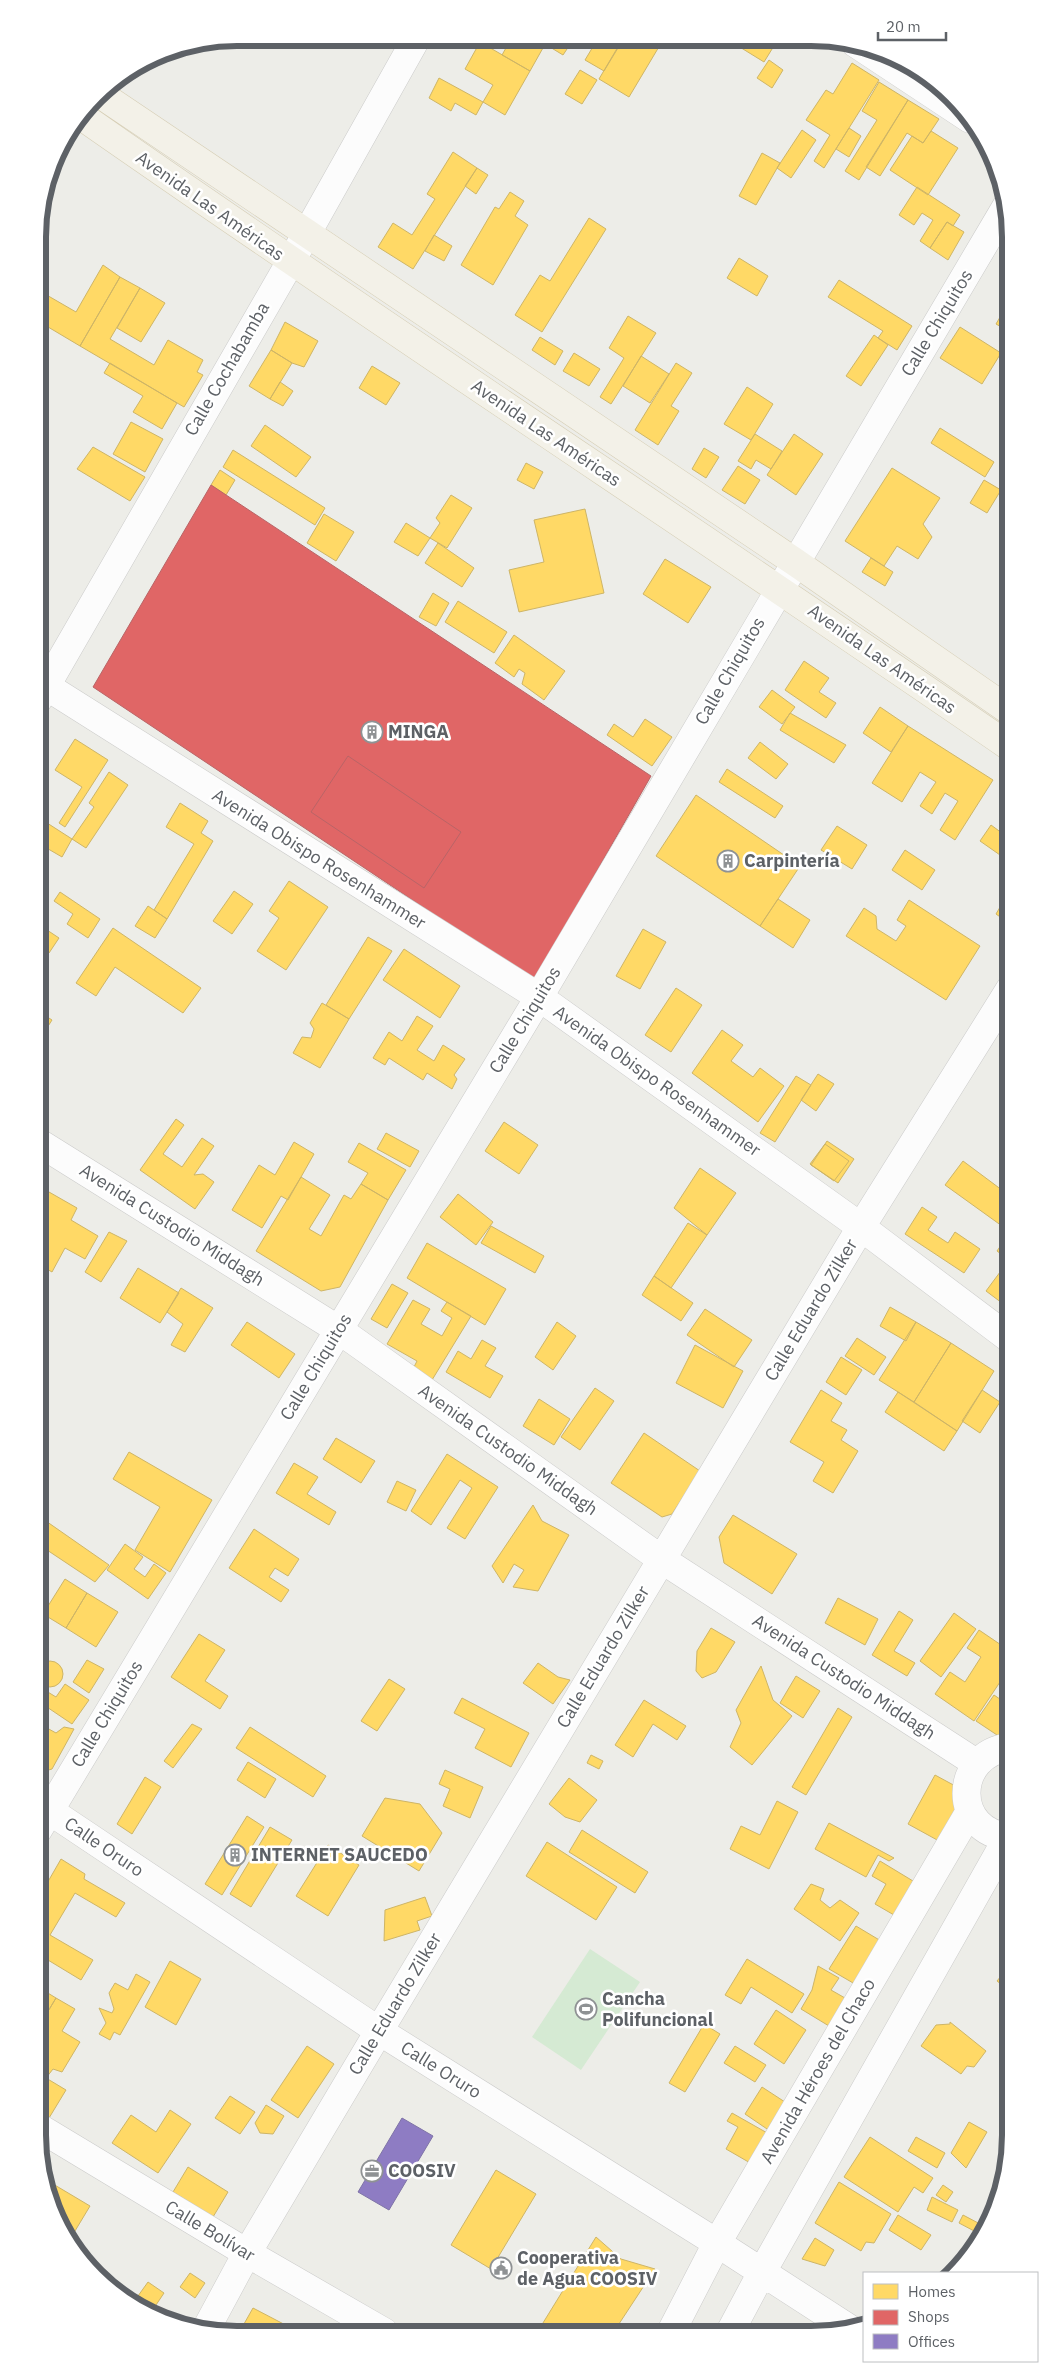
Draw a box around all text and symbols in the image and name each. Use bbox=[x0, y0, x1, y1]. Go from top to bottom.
scale bar bbox=[878, 10, 946, 42]
text: 20 m bbox=[886, 17, 921, 36]
street label: Avenida Las Américas bbox=[132, 146, 289, 266]
street label: Calle Chiquitos bbox=[896, 265, 978, 380]
street label: Calle Cochabamba bbox=[179, 297, 274, 440]
street label: Avenida Las Américas bbox=[467, 374, 626, 491]
street label: Avenida Las Américas bbox=[804, 599, 961, 719]
street label: Calle Chiquitos bbox=[689, 613, 770, 729]
building icon: MINGA bbox=[360, 720, 384, 744]
place label: MINGA bbox=[388, 720, 449, 743]
street label: Avenida Obispo Rosenhammer bbox=[208, 783, 431, 934]
building icon: Carpintería bbox=[716, 849, 740, 873]
place label: Carpintería bbox=[744, 849, 840, 872]
street label: Calle Chiquitos bbox=[484, 962, 566, 1077]
street label: Avenida Obispo Rosenhammer bbox=[549, 1000, 766, 1161]
street label: Avenida Custodio Middagh bbox=[76, 1158, 269, 1291]
street label: Calle Eduardo Zilker bbox=[759, 1234, 862, 1385]
street label: Calle Chiquitos bbox=[275, 1309, 357, 1424]
street label: Avenida Custodio Middagh bbox=[414, 1379, 602, 1520]
street label: Calle Eduardo Zilker bbox=[551, 1581, 654, 1732]
street label: Avenida Custodio Middagh bbox=[748, 1609, 940, 1744]
street label: Calle Chiquitos bbox=[66, 1656, 148, 1771]
street label: Calle Oruro bbox=[60, 1812, 148, 1882]
building icon: INTERNET SAUCEDO bbox=[223, 1843, 247, 1867]
place label: INTERNET SAUCEDO bbox=[251, 1843, 428, 1866]
street label: Calle Eduardo Zilker bbox=[343, 1928, 446, 2079]
street label: Avenida Héroes del Chaco bbox=[755, 1974, 880, 2168]
place label: Cancha Polifuncional bbox=[602, 1987, 714, 2031]
sports icon: Cancha Polifuncional bbox=[574, 1997, 598, 2021]
street label: Calle Oruro bbox=[397, 2036, 486, 2103]
office icon: COOSIV bbox=[360, 2159, 384, 2183]
place label: COOSIV bbox=[388, 2159, 456, 2182]
street label: Calle Bolívar bbox=[161, 2195, 260, 2267]
place label: Cooperativa de Agua COOSIV bbox=[517, 2246, 658, 2290]
public building icon: Cooperativa de Agua COOSIV bbox=[489, 2256, 513, 2280]
legend bbox=[863, 2272, 1038, 2362]
text: Homes bbox=[908, 2282, 956, 2301]
text: Shops bbox=[908, 2307, 950, 2326]
text: Offices bbox=[908, 2332, 955, 2351]

